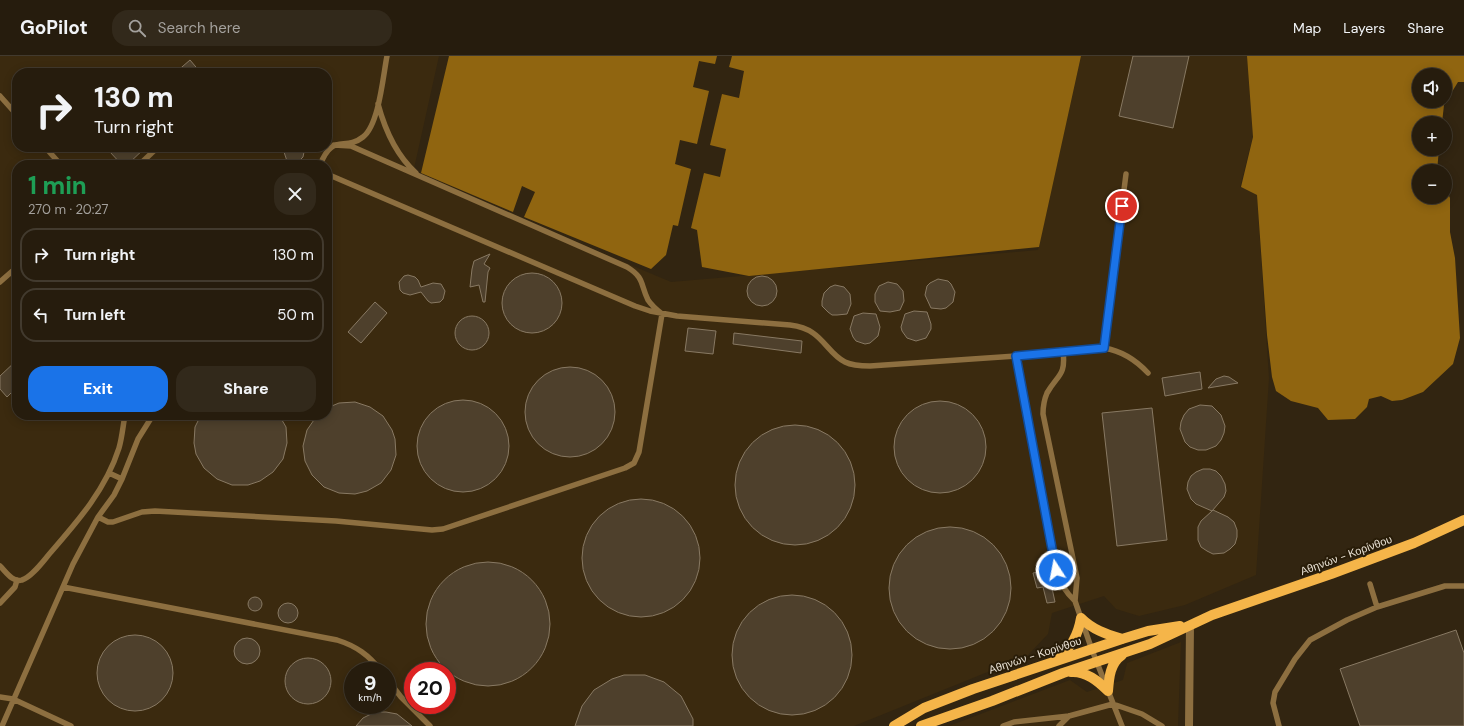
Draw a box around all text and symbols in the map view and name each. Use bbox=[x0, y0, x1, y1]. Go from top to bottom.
search box bbox=[112, 10, 392, 46]
text: GoPilot bbox=[20, 15, 88, 40]
icon: search bbox=[126, 17, 148, 39]
text: Search here bbox=[158, 18, 241, 38]
text: Map bbox=[1293, 19, 1321, 37]
text: Layers bbox=[1343, 19, 1385, 37]
text: Share bbox=[1407, 19, 1444, 37]
map controls bbox=[1412, 68, 1452, 204]
button: sound bbox=[1412, 68, 1452, 108]
text: 130 m bbox=[94, 79, 174, 116]
icon: right bbox=[28, 84, 80, 136]
text: Turn right bbox=[94, 115, 174, 139]
button: + bbox=[1412, 116, 1452, 156]
button: − bbox=[1412, 164, 1452, 204]
text: 1 min bbox=[28, 170, 87, 201]
button: close bbox=[274, 173, 316, 215]
pin bbox=[1105, 189, 1139, 223]
icon: arrive bbox=[1111, 195, 1133, 217]
text: 270 m · 20:27 bbox=[28, 201, 109, 218]
icon: right bbox=[30, 244, 52, 266]
text: Turn right bbox=[64, 245, 135, 265]
text: 130 m bbox=[273, 245, 314, 265]
icon: left bbox=[30, 304, 52, 326]
text: Turn left bbox=[64, 305, 125, 325]
text: 50 m bbox=[277, 305, 314, 325]
button: Exit bbox=[28, 366, 168, 412]
button: Share bbox=[176, 366, 316, 412]
street label: Αθηνών - Κορίνθου bbox=[1298, 532, 1394, 578]
position arrow bbox=[1035, 549, 1077, 591]
street label: Αθηνών - Κορίνθου bbox=[987, 633, 1083, 677]
speed limit sign: 20 bbox=[404, 662, 456, 714]
text: 9 bbox=[364, 670, 376, 696]
text: km/h bbox=[358, 691, 382, 704]

